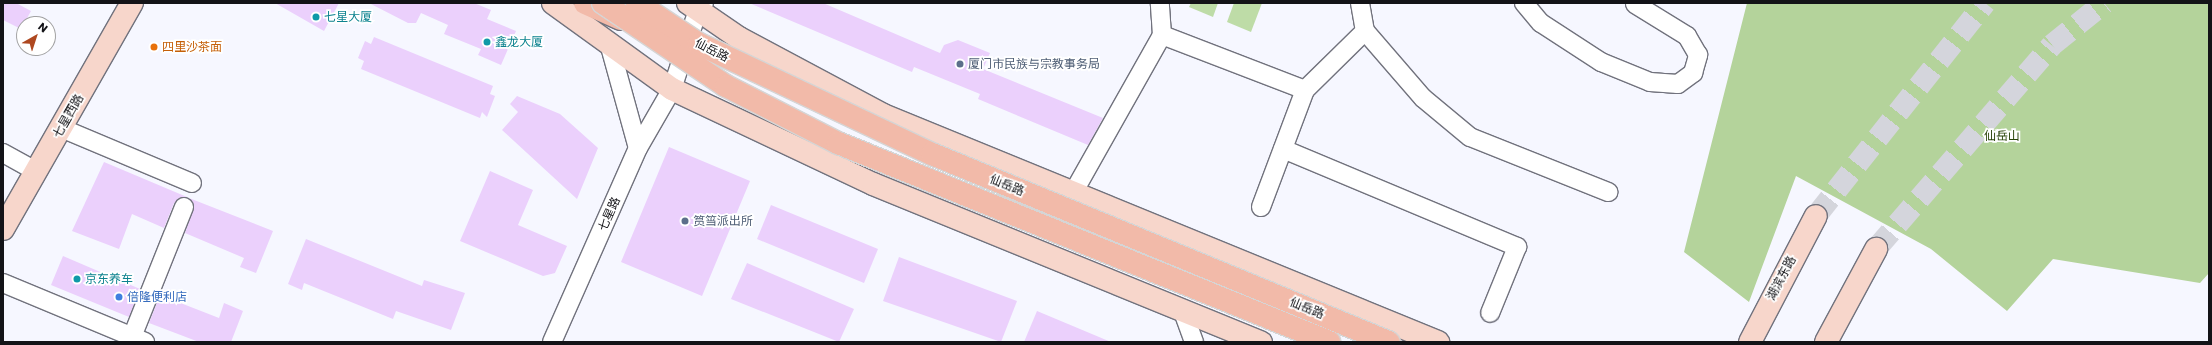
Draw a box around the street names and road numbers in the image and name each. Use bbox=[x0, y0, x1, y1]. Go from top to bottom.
street label: 仙岳路 bbox=[693, 35, 731, 65]
street label: 七星西路 bbox=[50, 92, 86, 140]
street label: 仙岳路 bbox=[988, 172, 1026, 198]
street label: 七星路 bbox=[595, 195, 623, 233]
street label: 湖滨东路 bbox=[1763, 253, 1799, 303]
street label: 仙岳路 bbox=[1288, 295, 1326, 321]

